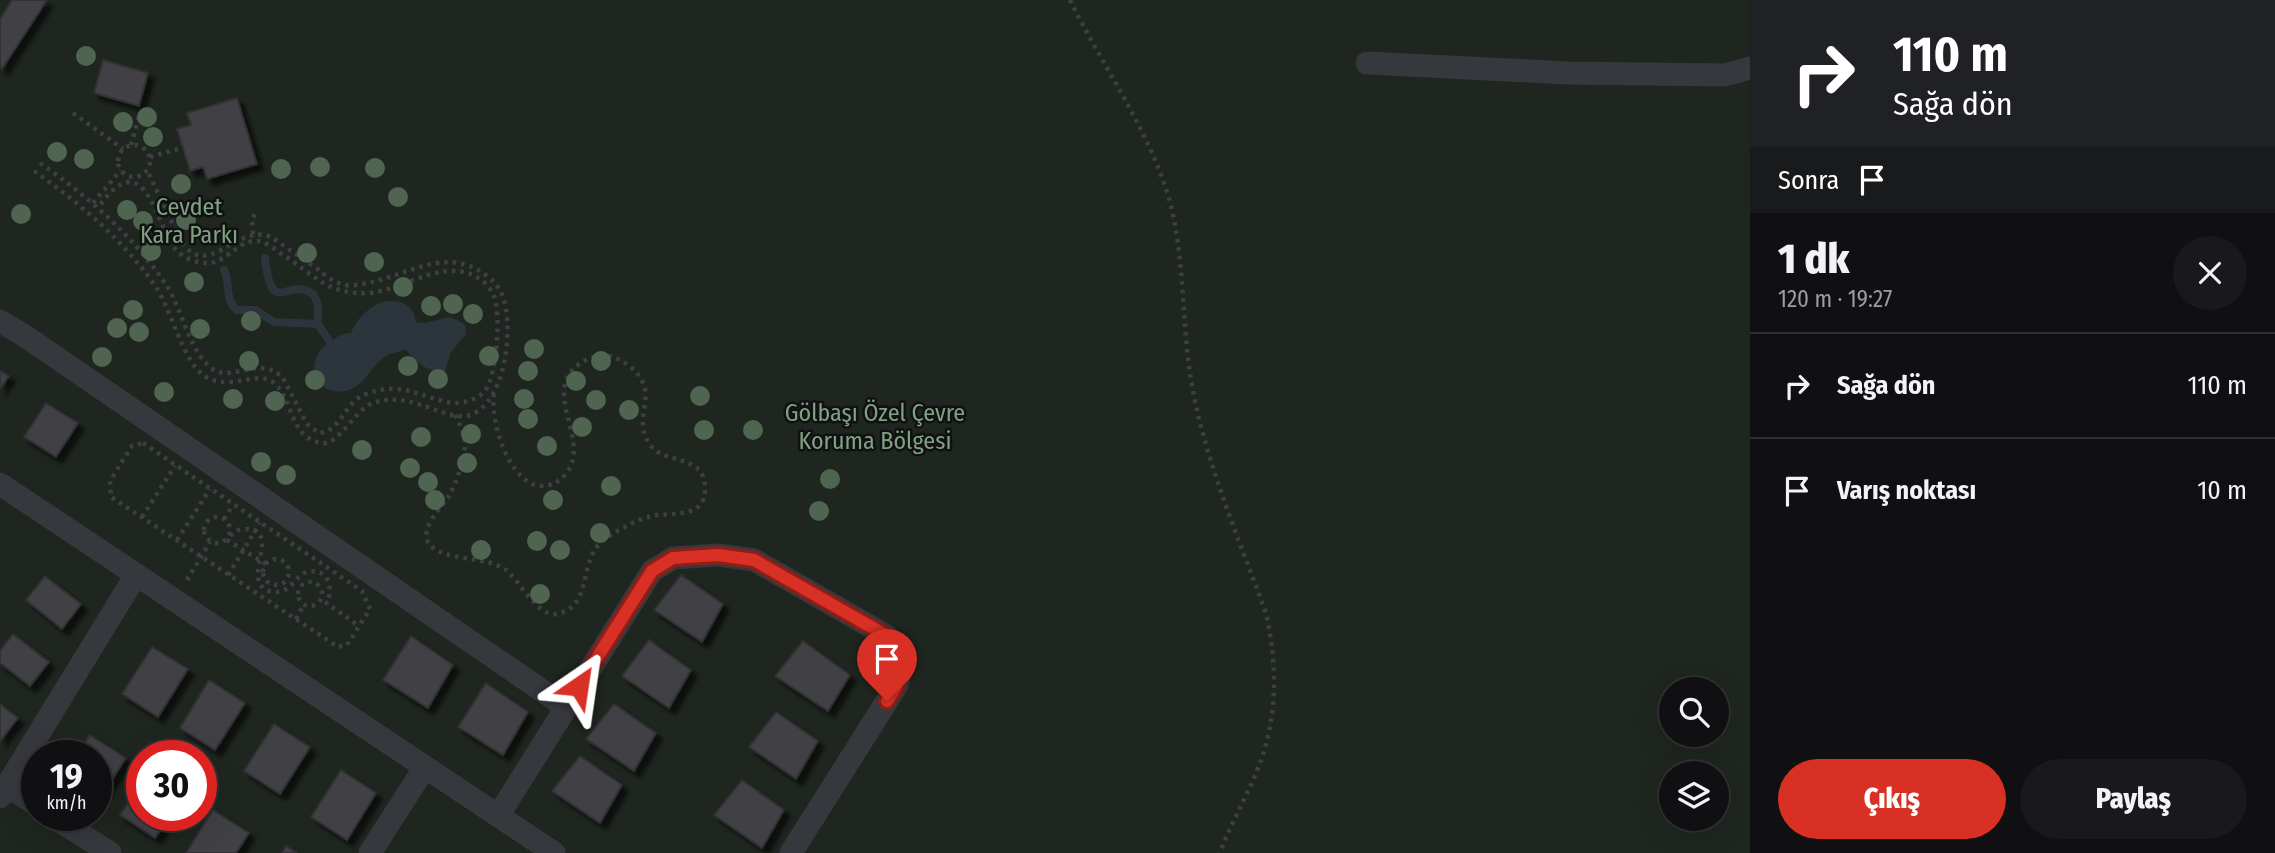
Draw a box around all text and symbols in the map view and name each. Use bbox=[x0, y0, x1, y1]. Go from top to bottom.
text: 110 m bbox=[1893, 25, 2008, 84]
icon: right bbox=[1778, 28, 1869, 119]
text: Sağa dön bbox=[1893, 85, 2013, 123]
icon: arrive bbox=[1853, 161, 1891, 199]
text: Sonra bbox=[1778, 165, 1839, 196]
park label: Cevdet Kara Parkı bbox=[140, 193, 238, 249]
text: 1 dk bbox=[1778, 234, 1849, 284]
button: close bbox=[2173, 236, 2247, 310]
text: 120 m · 19:27 bbox=[1778, 285, 1892, 313]
icon: right bbox=[1778, 367, 1816, 405]
text: Sağa dön bbox=[1837, 370, 1936, 401]
text: 110 m bbox=[2187, 370, 2247, 401]
park label: Gölbaşı Özel Çevre Koruma Bölgesi bbox=[785, 399, 965, 455]
icon: arrive bbox=[1778, 472, 1816, 510]
text: Varış noktası bbox=[1837, 475, 1976, 506]
text: 10 m bbox=[2197, 475, 2247, 506]
pin bbox=[857, 629, 917, 701]
icon: arrive bbox=[868, 640, 906, 678]
position arrow bbox=[542, 649, 616, 723]
map controls bbox=[1659, 677, 1729, 831]
button: search bbox=[1659, 677, 1729, 747]
speed limit sign: 30 bbox=[126, 740, 217, 831]
text: 19 bbox=[50, 755, 83, 797]
button: Çıkış bbox=[1778, 759, 2006, 839]
button: Paylaş bbox=[2020, 759, 2247, 839]
button: layers bbox=[1659, 761, 1729, 831]
text: km/h bbox=[46, 792, 87, 814]

